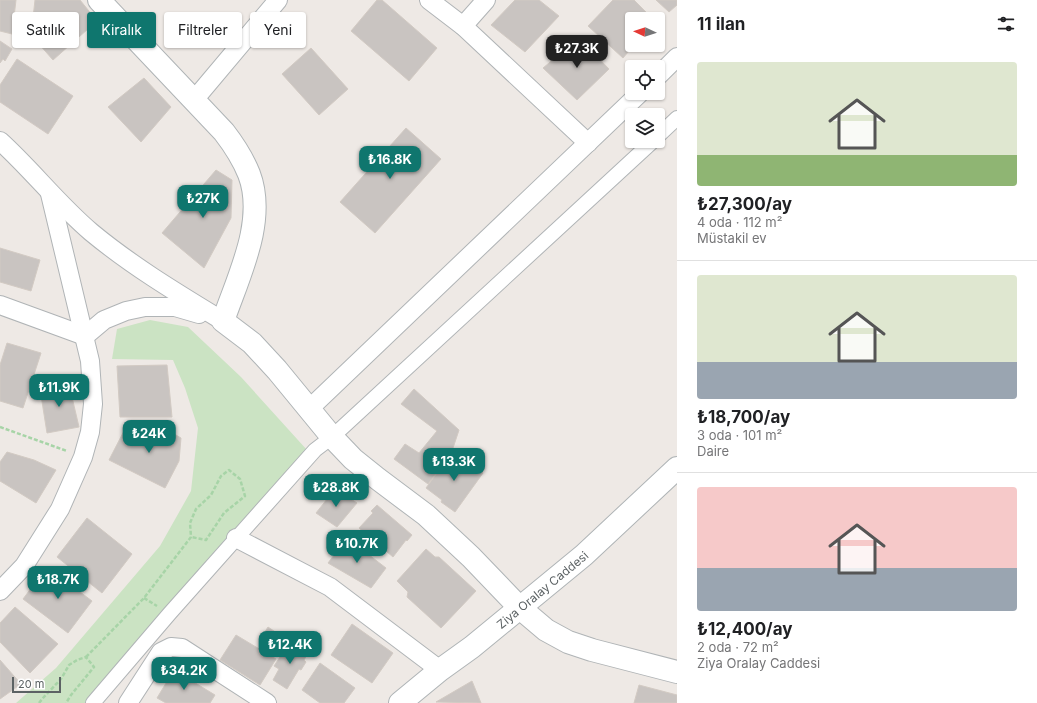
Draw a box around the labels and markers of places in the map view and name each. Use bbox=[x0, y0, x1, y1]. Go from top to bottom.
pin: ₺27.3K bbox=[544, 35, 610, 69]
pin: ₺16.8K bbox=[357, 146, 423, 180]
pin: ₺27K bbox=[179, 185, 227, 219]
pin: ₺11.9K bbox=[26, 374, 92, 408]
pin: ₺24K bbox=[125, 420, 173, 454]
pin: ₺13.3K bbox=[421, 448, 487, 482]
pin: ₺28.8K bbox=[303, 474, 369, 508]
pin: ₺10.7K bbox=[324, 530, 390, 564]
pin: ₺18.7K bbox=[25, 566, 91, 600]
pin: ₺12.4K bbox=[257, 631, 323, 665]
pin: ₺34.2K bbox=[151, 657, 217, 691]

